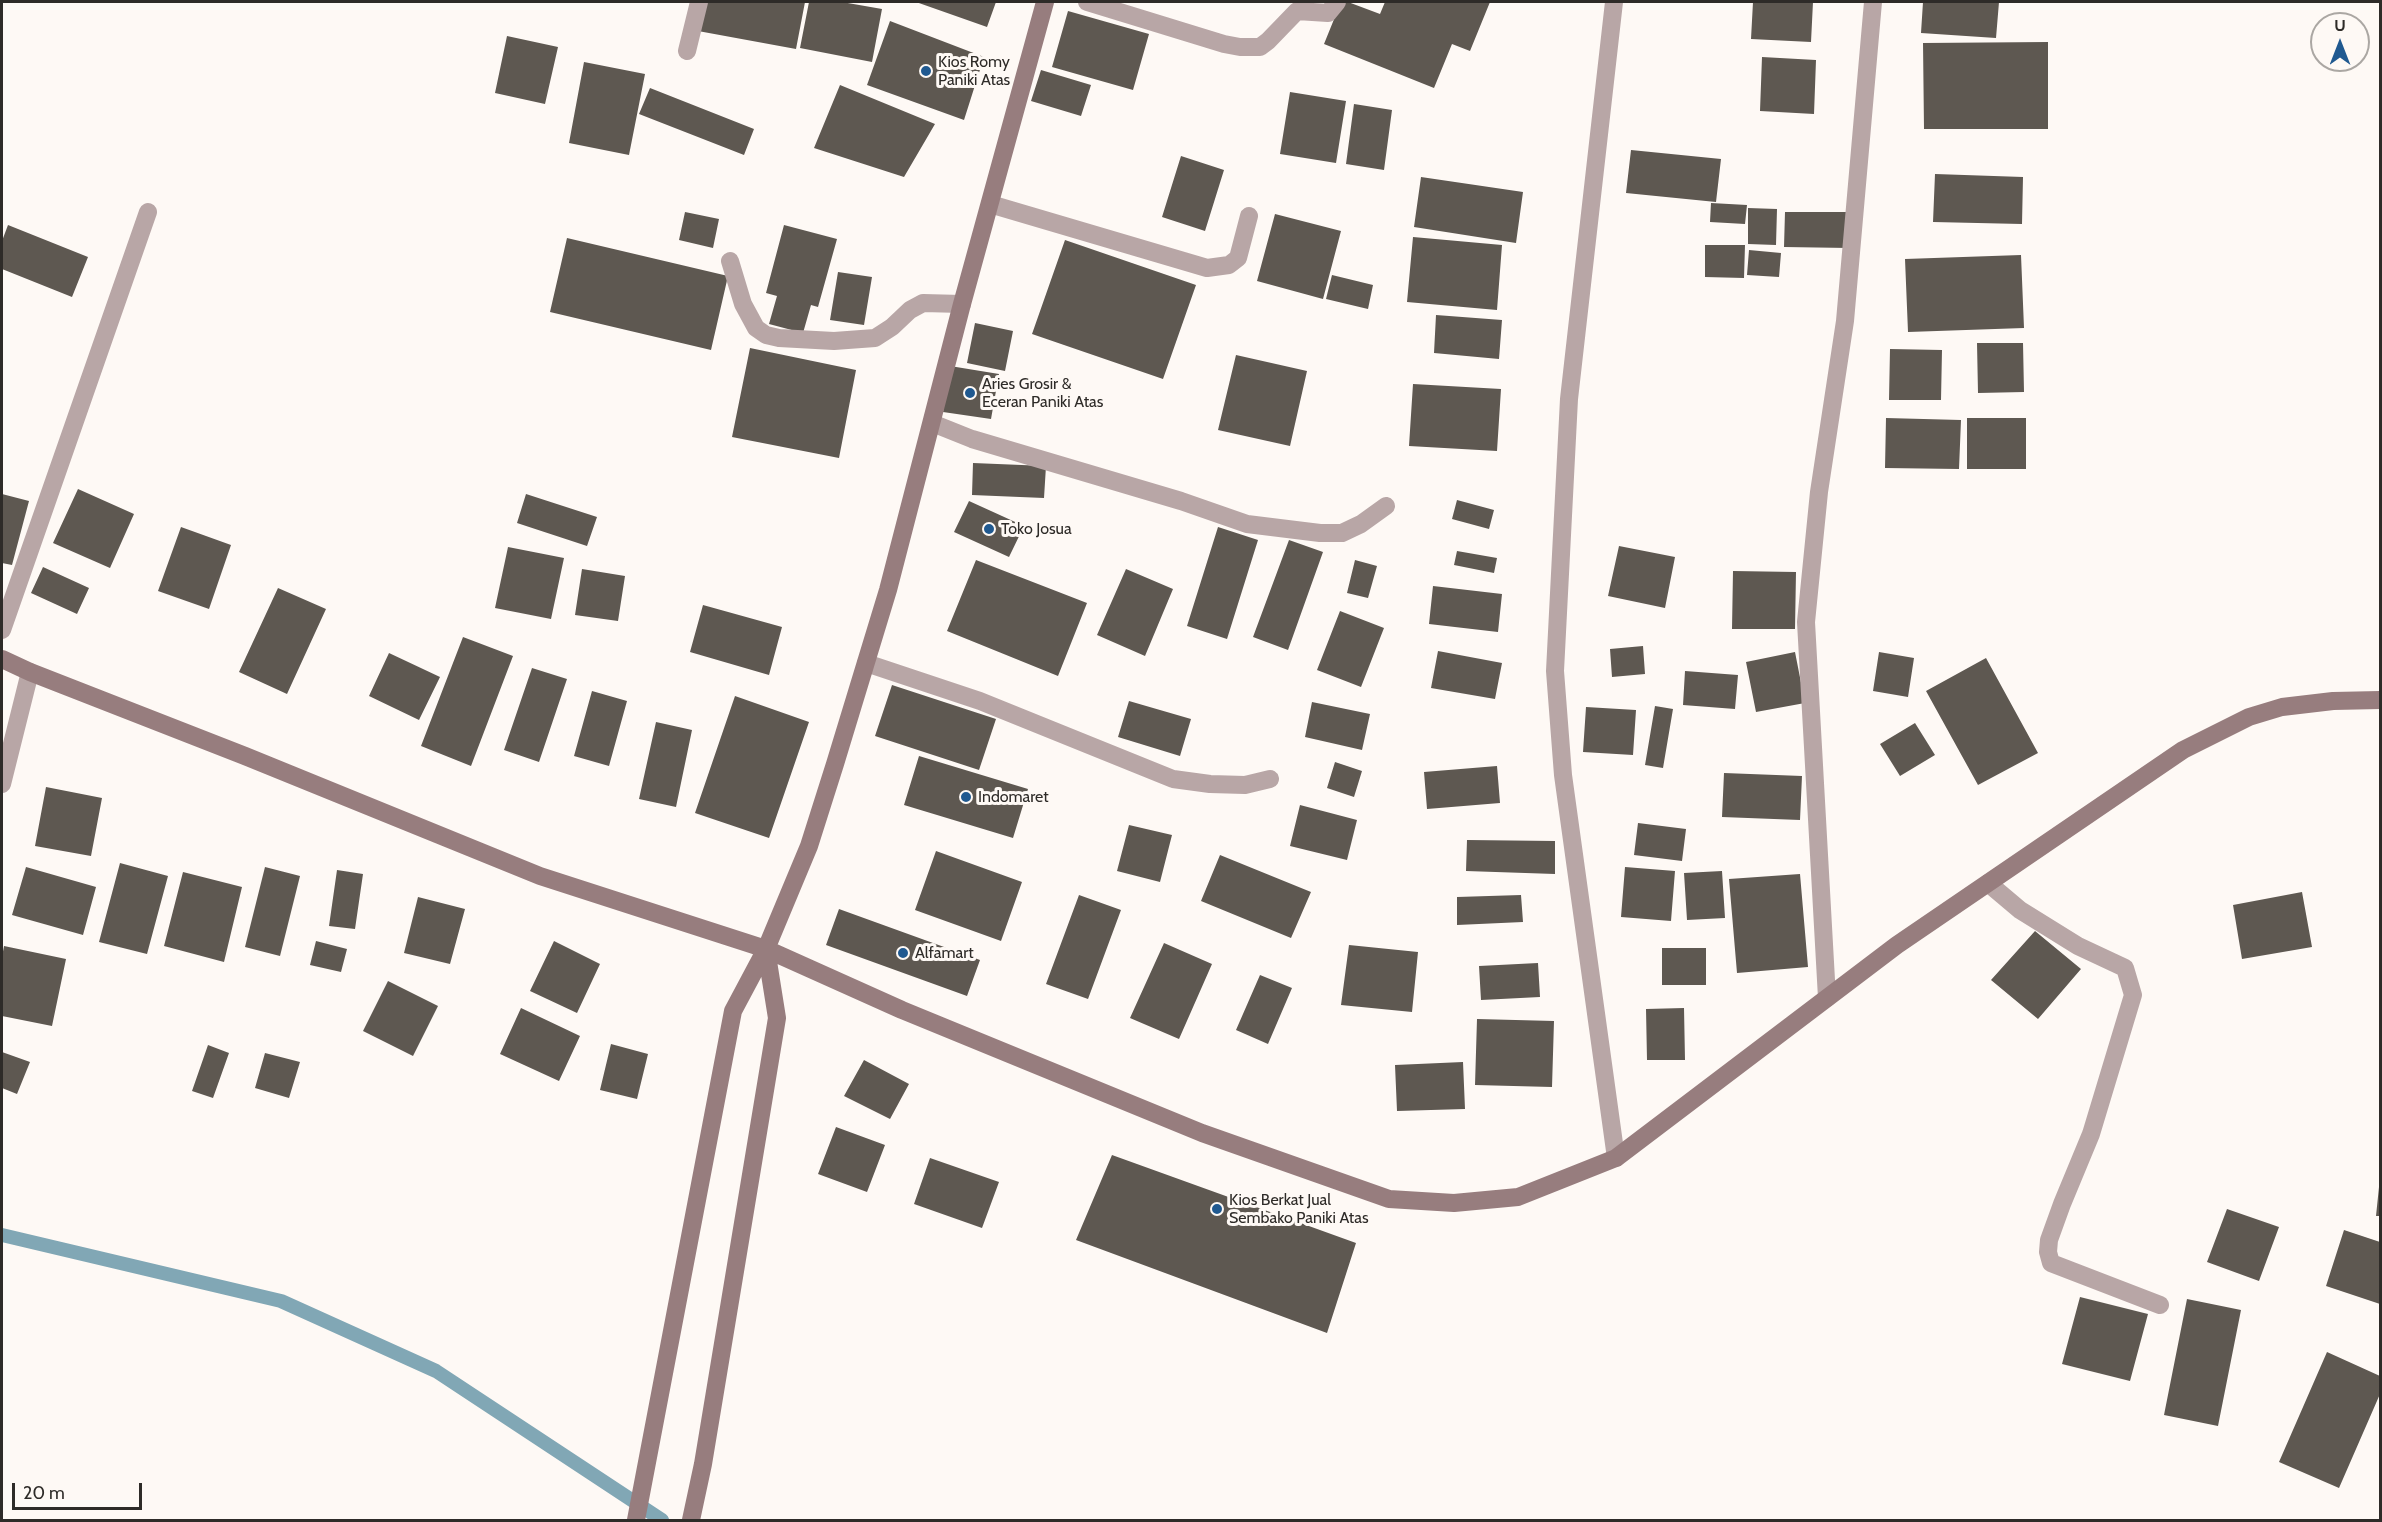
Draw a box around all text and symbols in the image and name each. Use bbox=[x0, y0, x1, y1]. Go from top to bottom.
north arrow bbox=[2310, 12, 2370, 72]
text: U bbox=[2334, 16, 2346, 35]
place label: Kios Romy Paniki Atas bbox=[938, 52, 1010, 90]
marker: Kios Romy Paniki Atas bbox=[919, 64, 933, 78]
place label: Aries Grosir & Eceran Paniki Atas bbox=[982, 374, 1103, 412]
marker: Aries Grosir & Eceran Paniki Atas bbox=[963, 386, 977, 400]
place label: Toko Josua bbox=[1001, 519, 1072, 539]
marker: Toko Josua bbox=[982, 522, 996, 536]
place label: Indomaret bbox=[978, 787, 1049, 807]
marker: Indomaret bbox=[959, 790, 973, 804]
place label: Alfamart bbox=[915, 943, 974, 963]
marker: Alfamart bbox=[896, 946, 910, 960]
place label: Kios Berkat Jual Sembako Paniki Atas bbox=[1229, 1190, 1369, 1228]
marker: Kios Berkat Jual Sembako Paniki Atas bbox=[1210, 1202, 1224, 1216]
scale bar bbox=[15, 1471, 146, 1509]
text: 20 m bbox=[23, 1482, 65, 1504]

